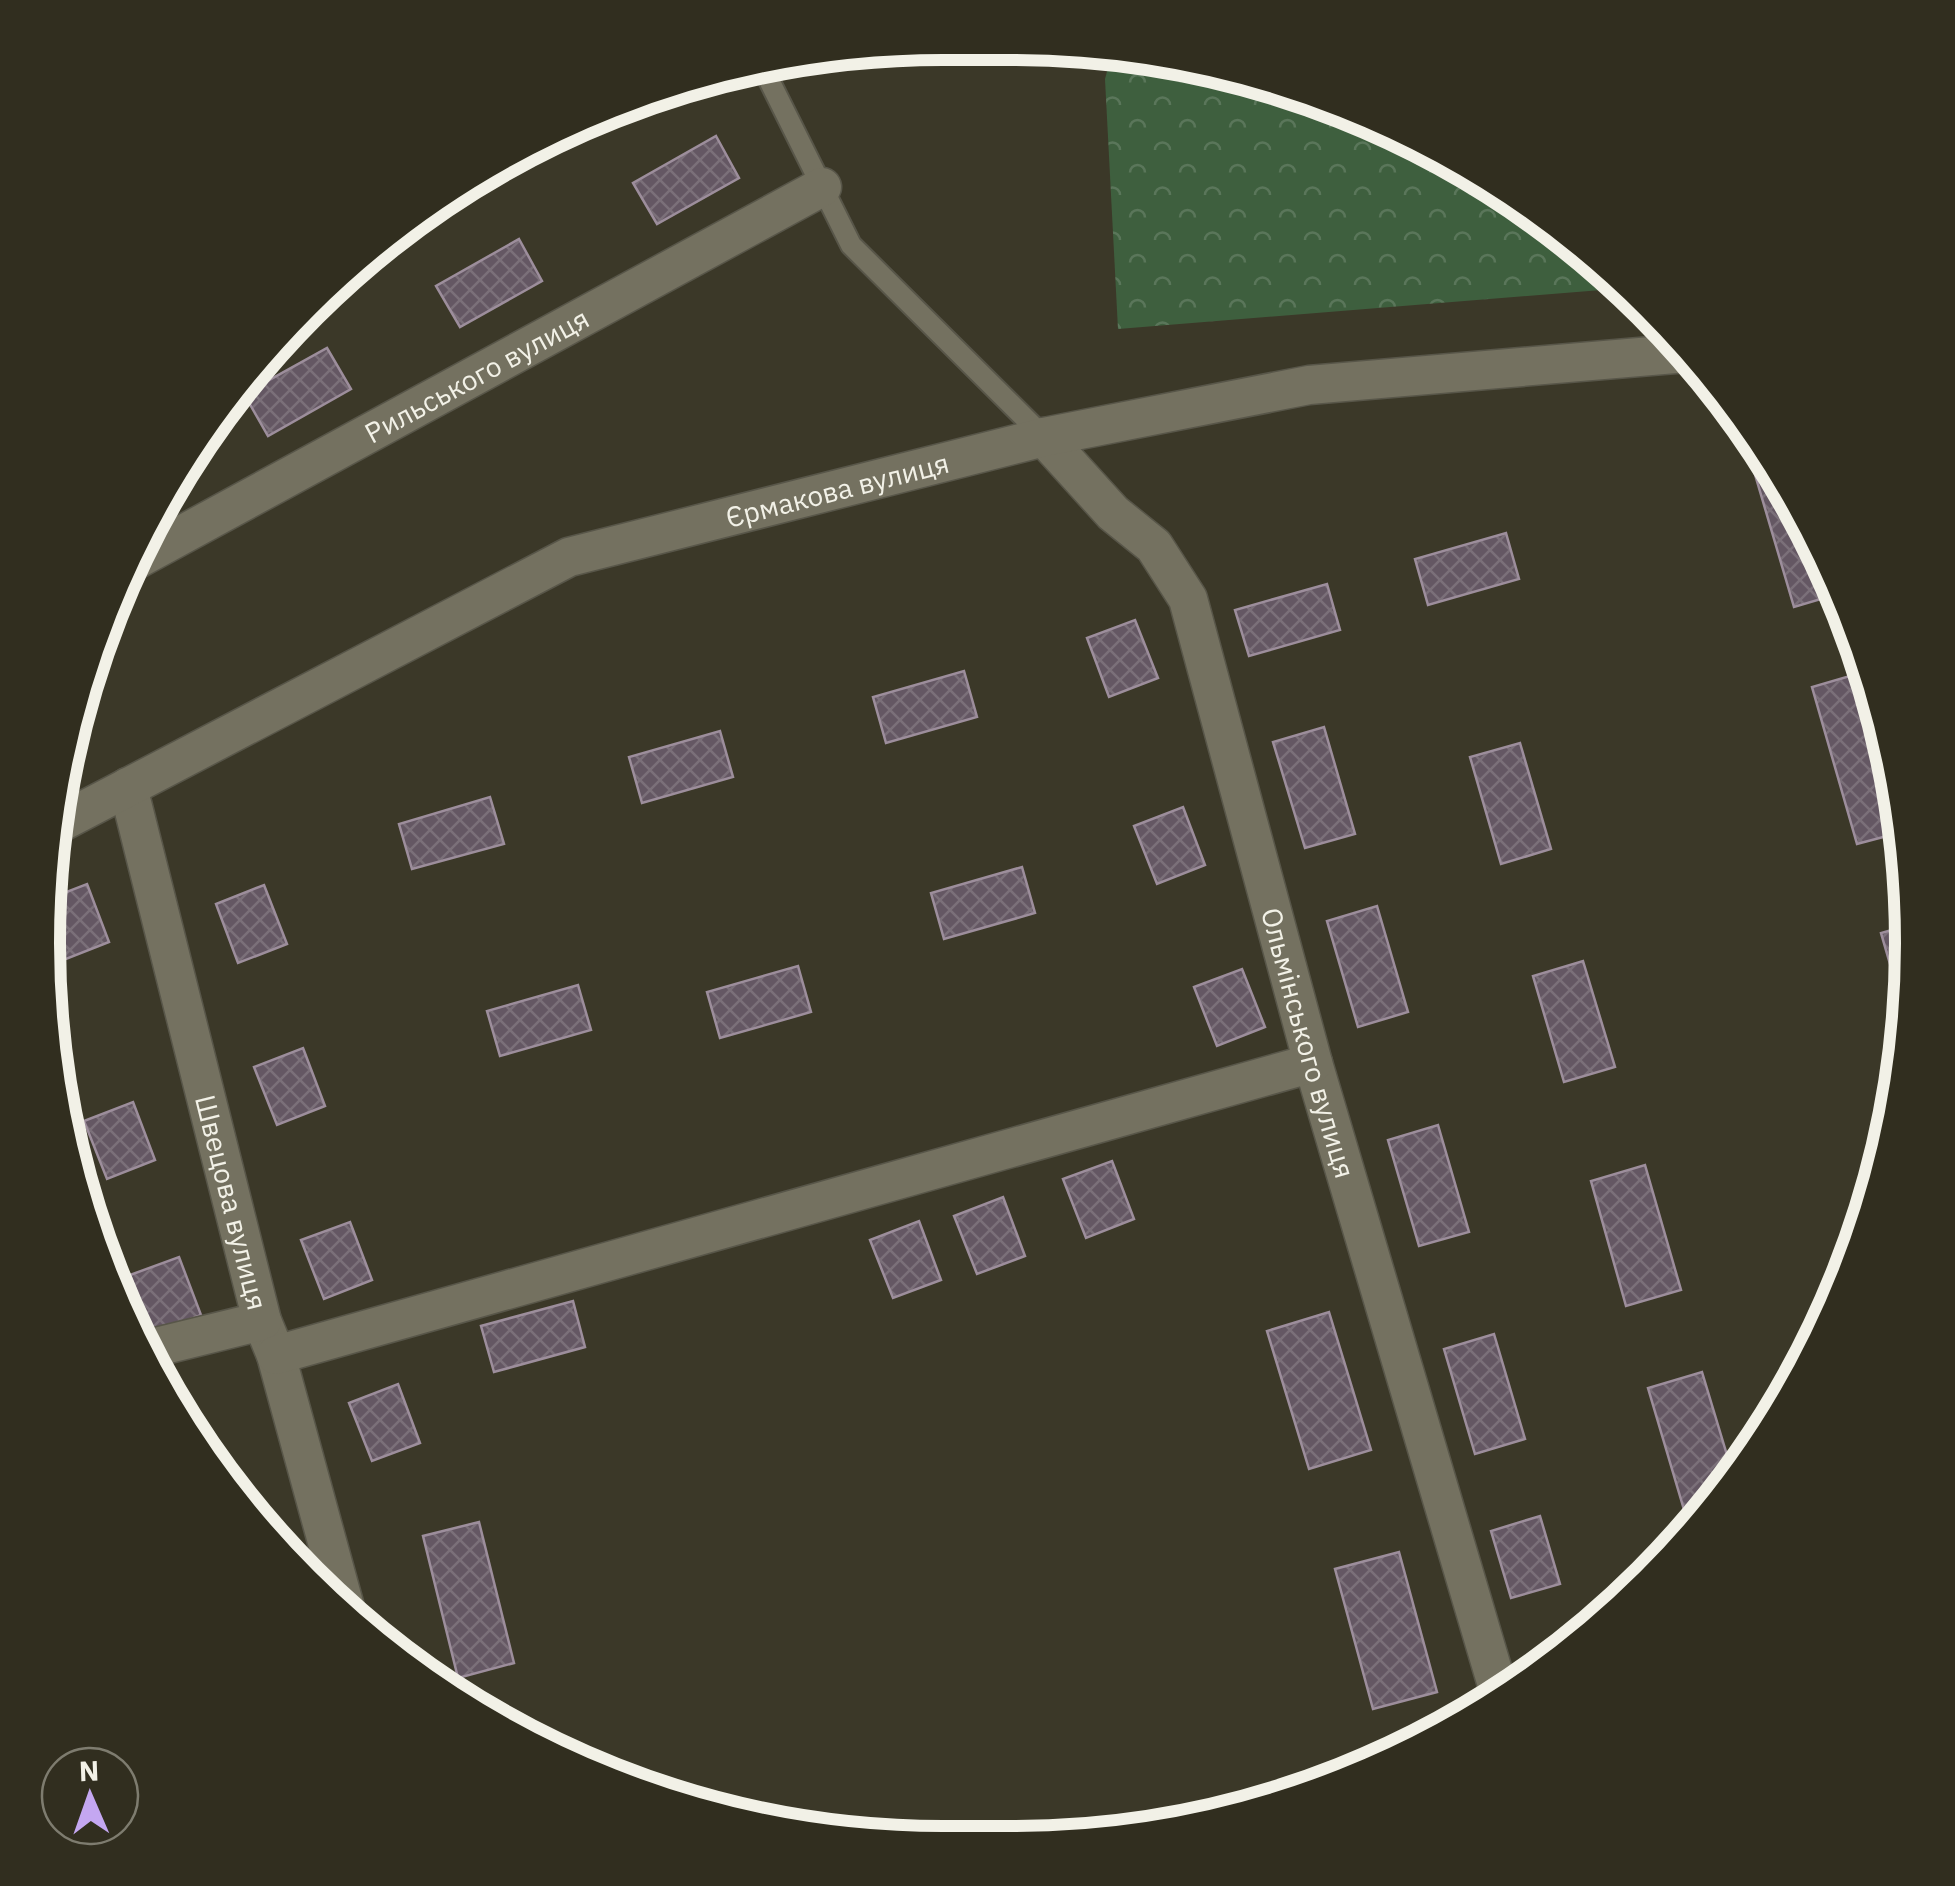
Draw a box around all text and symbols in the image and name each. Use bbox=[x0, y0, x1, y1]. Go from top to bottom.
street label: Рильського вулиця bbox=[358, 299, 595, 451]
street label: Єрмакова вулиця bbox=[721, 443, 953, 535]
street label: Ольмінського вулиця bbox=[1253, 903, 1364, 1182]
street label: Швецова вулиця bbox=[187, 1091, 277, 1313]
north arrow bbox=[40, 1746, 140, 1846]
text: N bbox=[78, 1752, 100, 1789]

